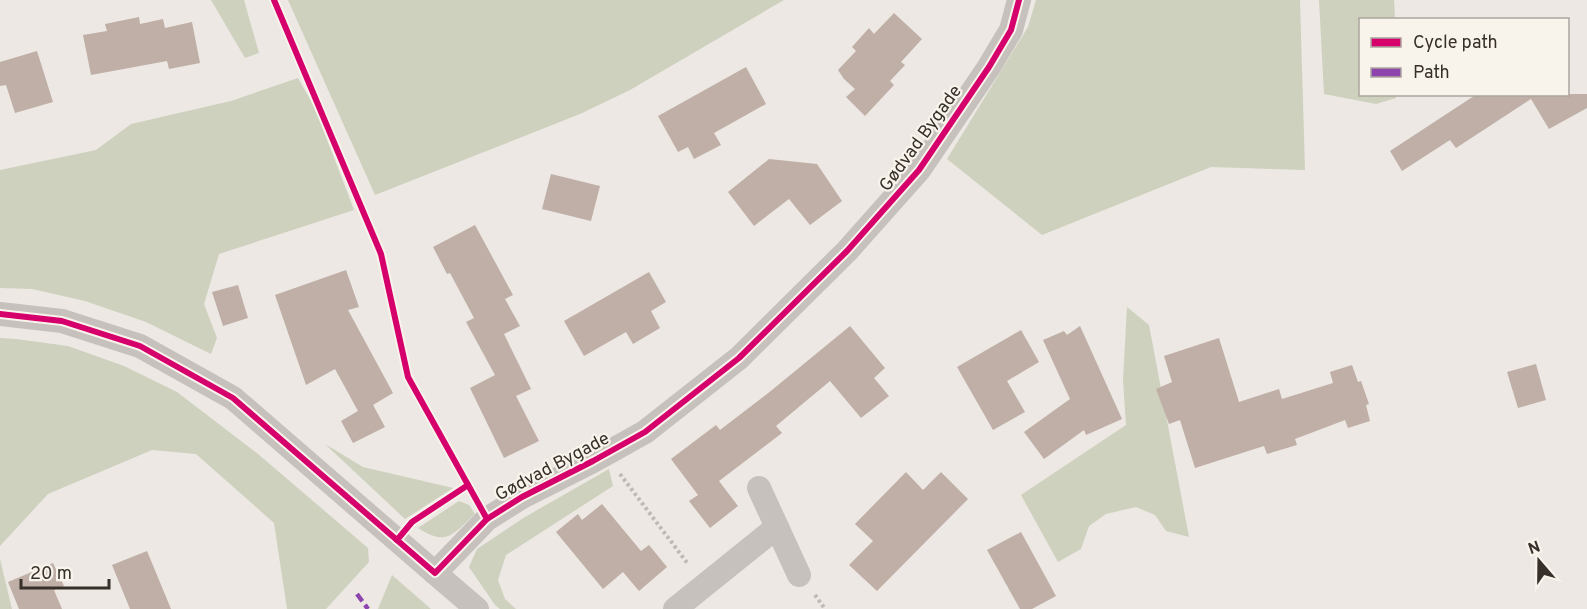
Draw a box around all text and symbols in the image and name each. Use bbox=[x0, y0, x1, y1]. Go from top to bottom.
legend bbox=[1359, 18, 1569, 96]
text: Cycle path bbox=[1413, 32, 1498, 55]
text: Path bbox=[1413, 62, 1450, 85]
street label: Gødvad Bygade bbox=[875, 81, 968, 197]
street label: Gødvad Bygade bbox=[492, 428, 614, 507]
north arrow bbox=[1509, 531, 1569, 591]
text: N bbox=[1526, 537, 1543, 560]
scale bar bbox=[21, 552, 110, 590]
text: 20 m bbox=[30, 563, 72, 586]

